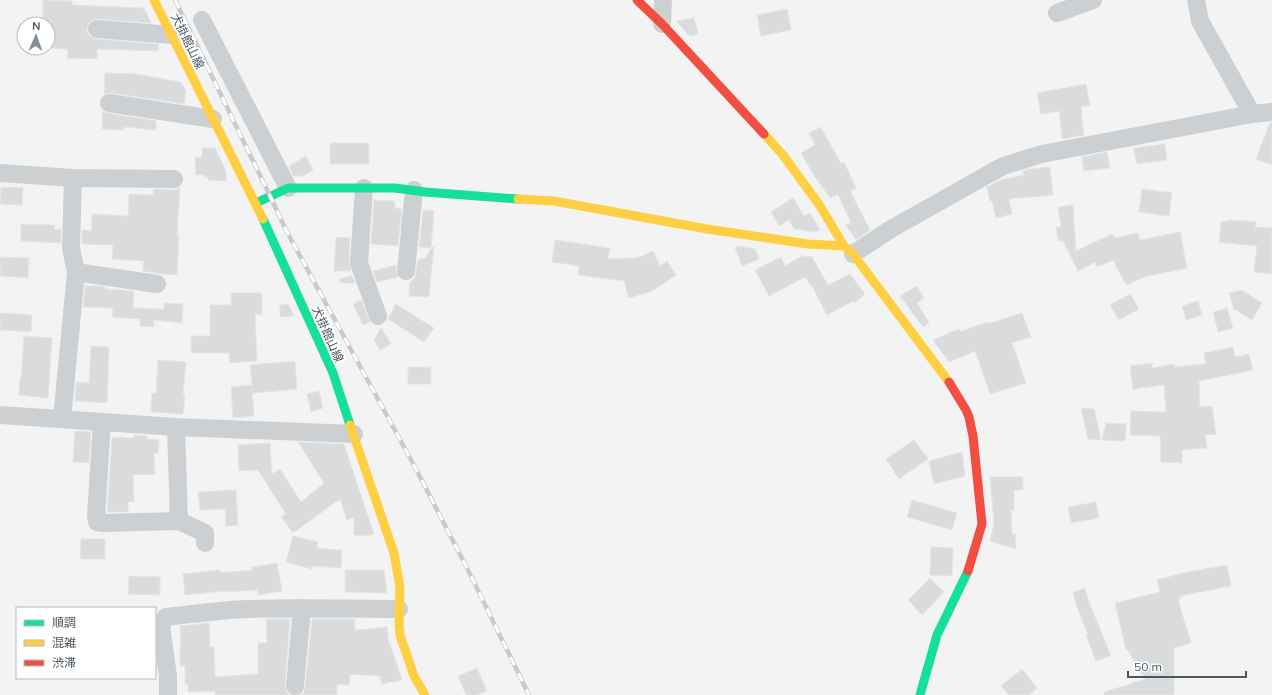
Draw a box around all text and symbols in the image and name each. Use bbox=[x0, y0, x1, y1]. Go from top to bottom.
street label: 犬掛館山線 bbox=[168, 11, 208, 71]
north arrow bbox=[16, 16, 56, 56]
text: N bbox=[32, 19, 41, 33]
street label: 犬掛館山線 bbox=[309, 304, 347, 364]
legend bbox=[16, 607, 156, 679]
text: 順調 bbox=[52, 615, 76, 630]
text: 混雑 bbox=[52, 635, 76, 650]
scale bar bbox=[1128, 653, 1246, 679]
text: 渋滞 bbox=[52, 655, 76, 670]
text: 50 m bbox=[1134, 659, 1162, 674]

